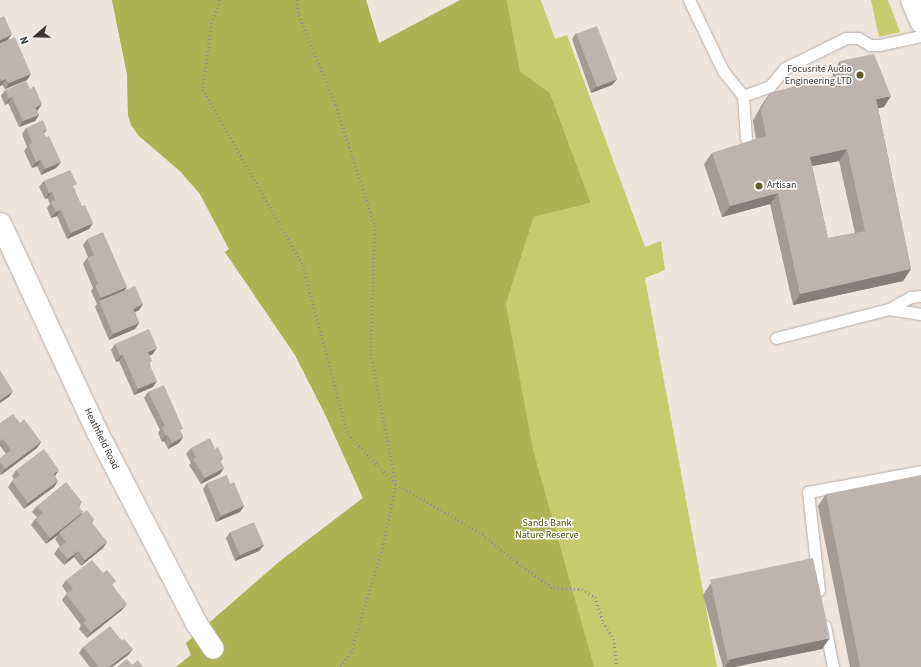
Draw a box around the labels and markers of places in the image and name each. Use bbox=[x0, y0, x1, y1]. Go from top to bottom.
place label: Focusrite Audio Engineering LTD bbox=[785, 63, 852, 86]
marker: Focusrite Audio Engineering LTD bbox=[855, 70, 865, 80]
place label: Artisan bbox=[767, 180, 796, 192]
marker: Artisan bbox=[754, 181, 764, 191]

